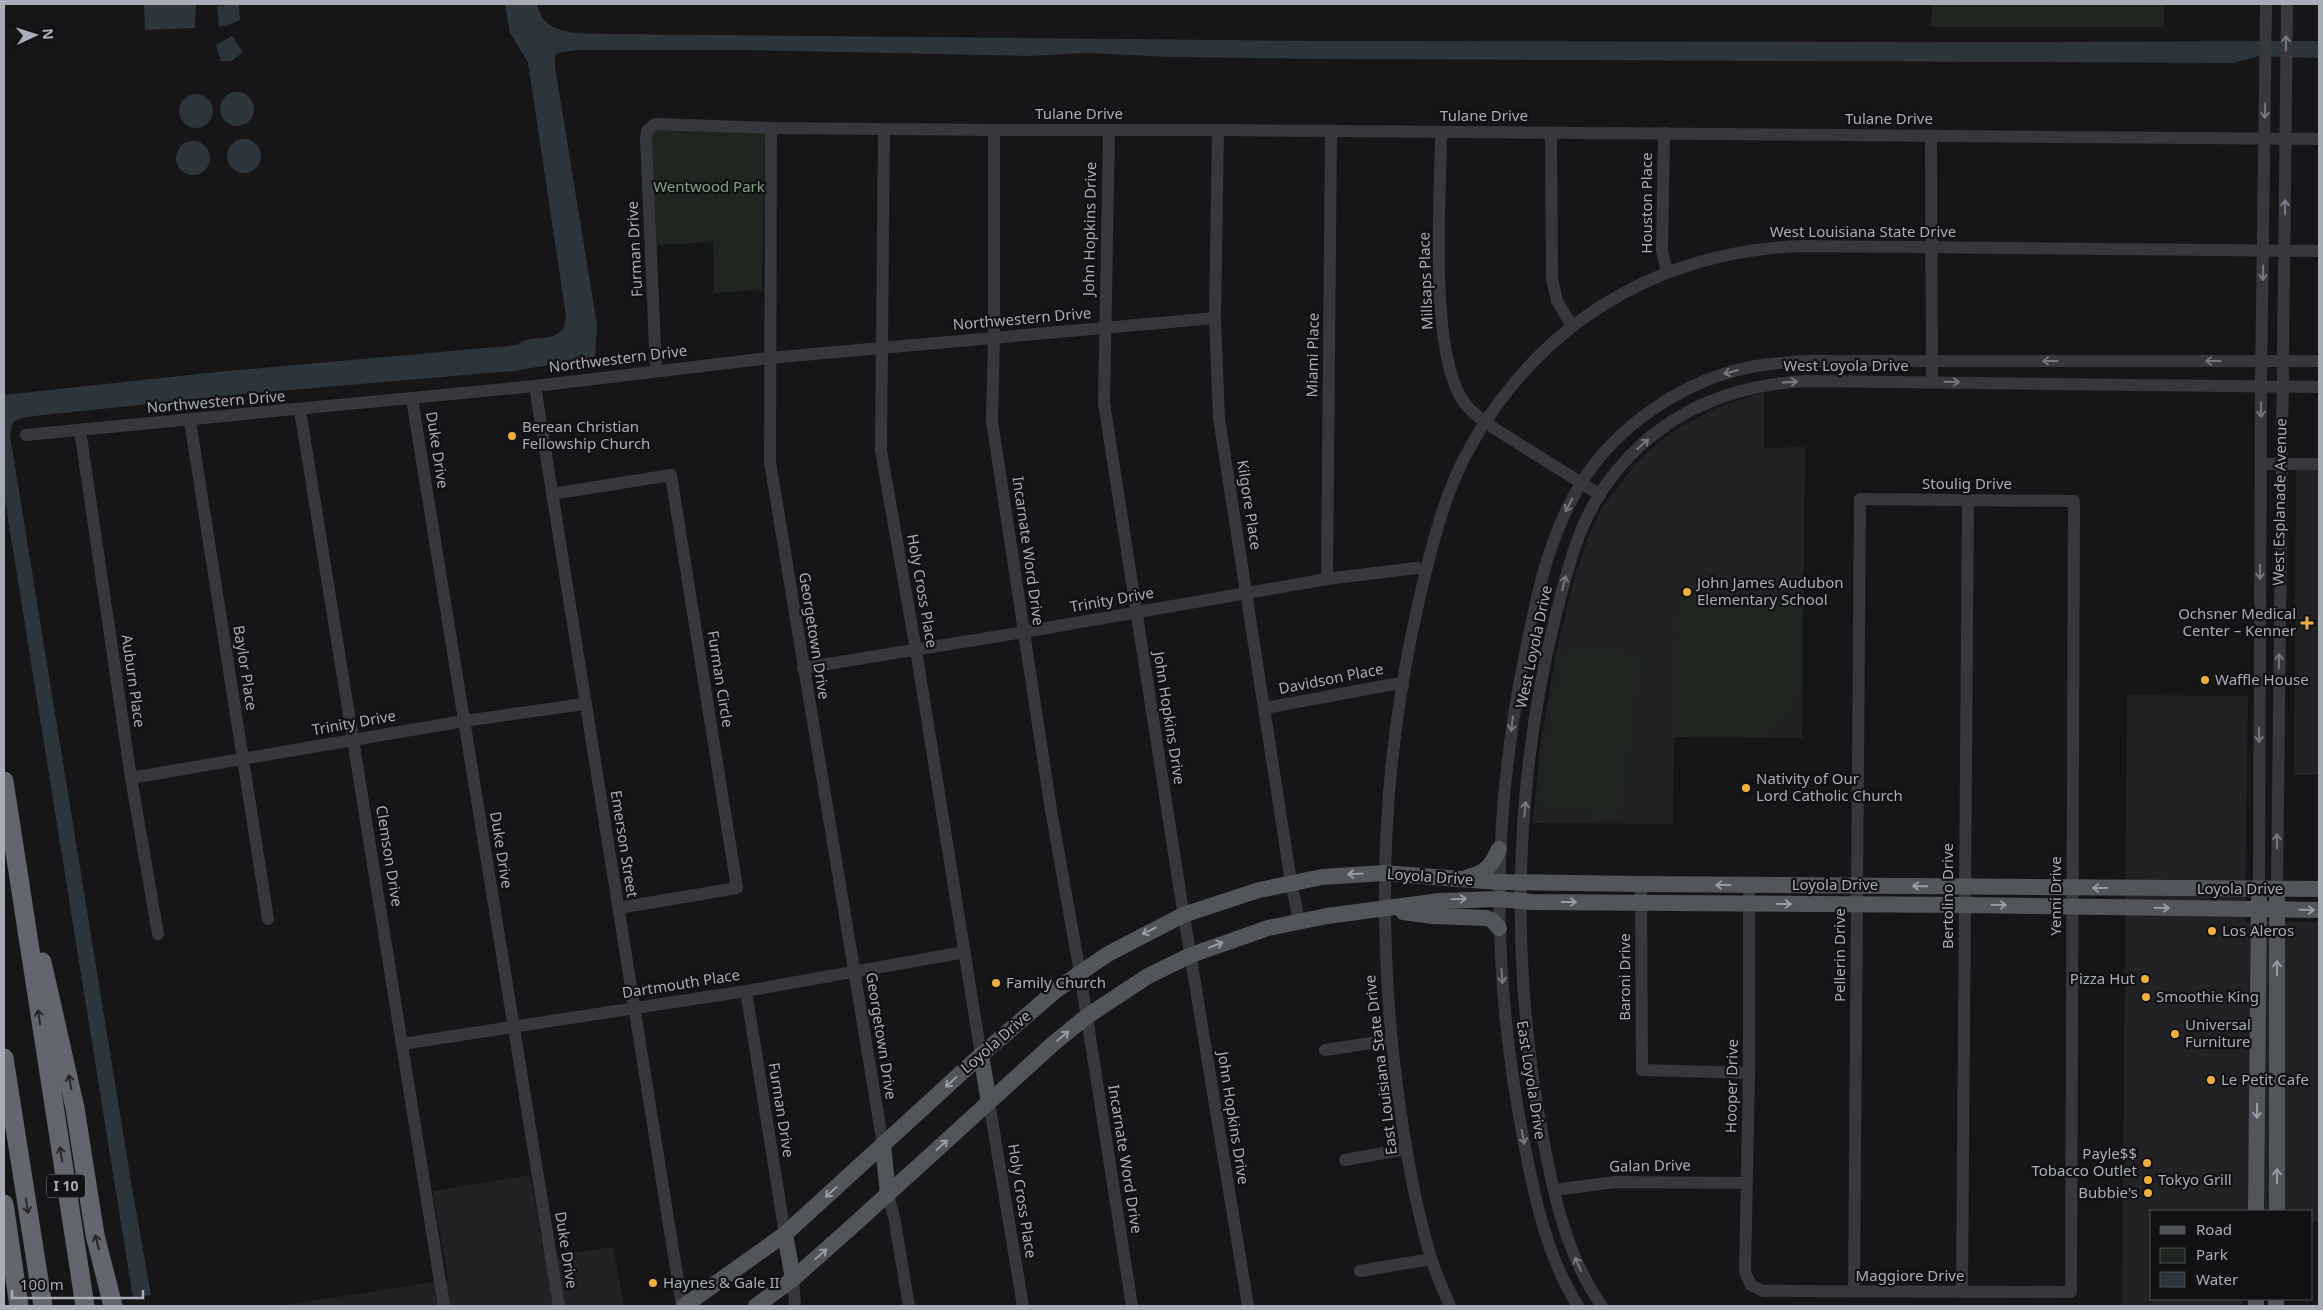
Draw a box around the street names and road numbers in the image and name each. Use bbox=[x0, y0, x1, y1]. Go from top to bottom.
street label: Tulane Drive bbox=[1035, 103, 1123, 123]
street label: Tulane Drive bbox=[1440, 105, 1528, 125]
street label: Tulane Drive bbox=[1845, 108, 1933, 128]
street label: Houston Place bbox=[1636, 152, 1656, 254]
street label: John Hopkins Drive bbox=[1078, 162, 1100, 298]
street label: Furman Drive bbox=[622, 201, 646, 297]
street label: West Louisiana State Drive bbox=[1770, 221, 1956, 241]
street label: Millsaps Place bbox=[1413, 232, 1437, 330]
street label: Northwestern Drive bbox=[952, 302, 1092, 334]
street label: Miami Place bbox=[1301, 312, 1323, 398]
street label: Northwestern Drive bbox=[548, 340, 688, 376]
street label: West Loyola Drive bbox=[1783, 355, 1909, 375]
street label: Northwestern Drive bbox=[146, 385, 286, 417]
street label: Duke Drive bbox=[422, 410, 454, 490]
street label: West Esplanade Avenue bbox=[2268, 418, 2290, 586]
street label: Kilgore Place bbox=[1233, 459, 1267, 551]
street label: Stoulig Drive bbox=[1922, 473, 2012, 493]
street label: Incarnate Word Drive bbox=[1009, 475, 1049, 627]
street label: Holy Cross Place bbox=[903, 532, 943, 649]
street label: Georgetown Drive bbox=[795, 571, 835, 701]
street label: Trinity Drive bbox=[1068, 582, 1155, 616]
street label: West Loyola Drive bbox=[1510, 583, 1556, 710]
street label: Baylor Place bbox=[229, 624, 263, 712]
street label: Furman Circle bbox=[703, 629, 739, 729]
street label: Auburn Place bbox=[118, 633, 150, 729]
street label: John Hopkins Drive bbox=[1149, 648, 1190, 786]
street label: Davidson Place bbox=[1277, 658, 1385, 698]
street label: Trinity Drive bbox=[310, 705, 397, 739]
street label: Emerson Street bbox=[607, 789, 643, 899]
street label: Clemson Drive bbox=[372, 804, 408, 908]
street label: Duke Drive bbox=[486, 810, 518, 890]
street label: Bertolino Drive bbox=[1937, 843, 1957, 949]
street label: Yenni Drive bbox=[2045, 856, 2065, 936]
street label: Loyola Drive bbox=[1386, 863, 1474, 889]
street label: Loyola Drive bbox=[1792, 874, 1878, 894]
street label: Loyola Drive bbox=[2197, 878, 2283, 898]
street label: Pellerin Drive bbox=[1829, 908, 1849, 1002]
street label: Baroni Drive bbox=[1614, 933, 1634, 1021]
street label: Dartmouth Place bbox=[621, 964, 741, 1002]
street label: Georgetown Drive bbox=[862, 971, 902, 1101]
street label: East Louisiana State Drive bbox=[1359, 974, 1401, 1156]
street label: Loyola Drive bbox=[956, 1005, 1035, 1077]
street label: East Loyola Drive bbox=[1513, 1019, 1551, 1141]
street label: Hooper Drive bbox=[1720, 1039, 1742, 1133]
street label: John Hopkins Drive bbox=[1213, 1048, 1254, 1186]
street label: Furman Drive bbox=[765, 1061, 799, 1159]
street label: Incarnate Word Drive bbox=[1104, 1083, 1148, 1235]
street label: Holy Cross Place bbox=[1004, 1142, 1042, 1259]
street label: Galan Drive bbox=[1609, 1154, 1691, 1176]
road number: I 10 bbox=[47, 1174, 85, 1198]
street label: Duke Drive bbox=[551, 1210, 583, 1290]
street label: Maggiore Drive bbox=[1856, 1265, 1964, 1285]

